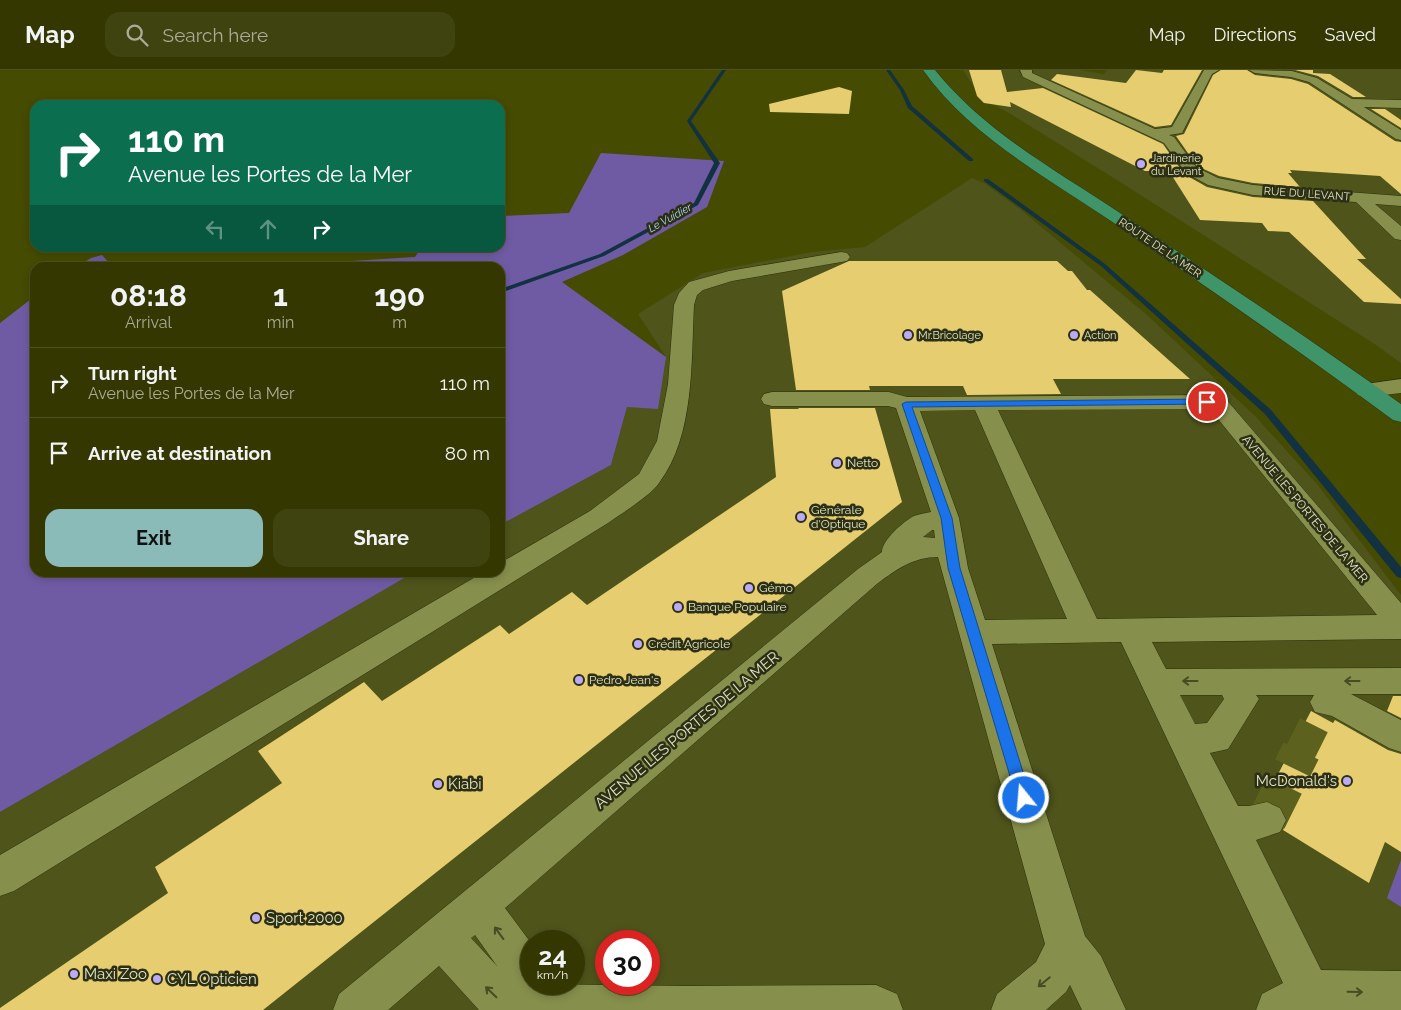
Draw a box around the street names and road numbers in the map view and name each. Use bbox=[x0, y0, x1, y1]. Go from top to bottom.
street label: RUE DU LEVANT bbox=[1263, 184, 1351, 204]
street label: ROUTE DE LA MER bbox=[1116, 215, 1204, 281]
street label: AVENUE LES PORTES DE LA MER bbox=[1239, 433, 1371, 586]
street label: AVENUE LES PORTES DE LA MER bbox=[591, 648, 783, 812]

